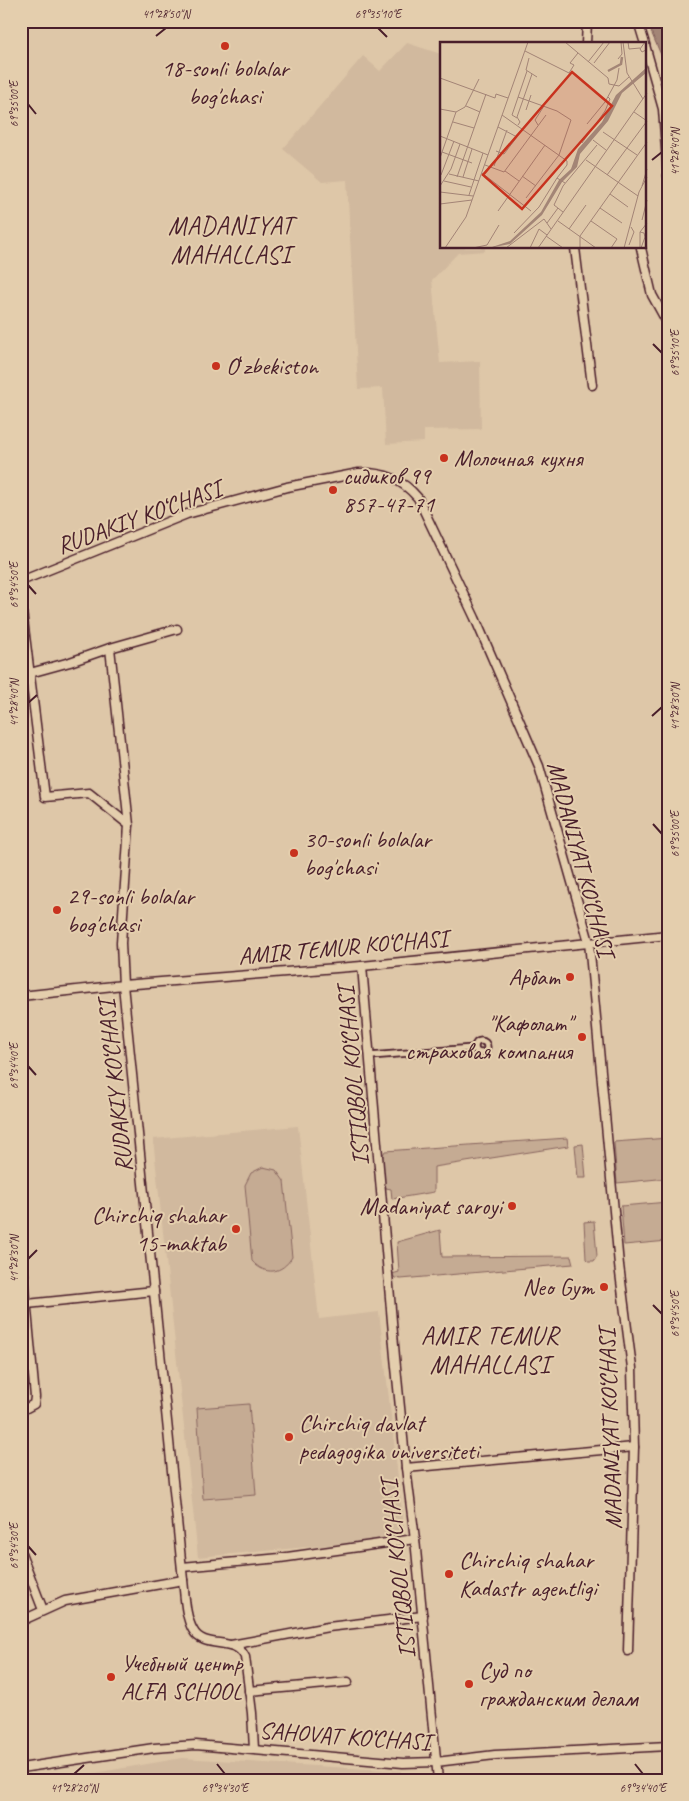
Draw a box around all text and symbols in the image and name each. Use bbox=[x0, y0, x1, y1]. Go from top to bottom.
text: 41°28'50"N bbox=[142, 6, 191, 22]
text: 69°35'10"E bbox=[355, 6, 403, 22]
marker: 18-sonli bolalar bog'chasi bbox=[219, 40, 231, 52]
inset map bbox=[440, 42, 646, 249]
place label: 18-sonli bolalar bog'chasi bbox=[161, 53, 291, 111]
text: 69°35'00"E bbox=[6, 79, 22, 127]
text: 41°28'40"N bbox=[667, 127, 683, 176]
district label: MADANIYAT MAHALLASI bbox=[168, 210, 299, 271]
text: 69°35'10"E bbox=[667, 328, 683, 376]
place label: Oʻzbekiston bbox=[226, 351, 319, 381]
marker: Oʻzbekiston bbox=[210, 360, 222, 372]
place label: Молочная кухня bbox=[454, 443, 584, 473]
marker: Молочная кухня bbox=[438, 452, 450, 464]
place label: сидиков 99 857-47-71 bbox=[343, 461, 435, 519]
street label: RUDAKIY KO‘CHASI bbox=[53, 471, 231, 561]
marker: сидиков 99 857-47-71 bbox=[327, 484, 339, 496]
text: 69°34'50"E bbox=[6, 560, 22, 608]
text: 41°28'40"N bbox=[6, 678, 22, 727]
text: 41°28'30"N bbox=[667, 682, 683, 731]
street label: MADANIYAT KO‘CHASI bbox=[541, 758, 623, 965]
text: 69°35'00"E bbox=[667, 809, 683, 857]
place label: 30-sonli bolalar bog'chasi bbox=[304, 824, 433, 882]
marker: 30-sonli bolalar bog'chasi bbox=[288, 847, 300, 859]
place label: 29-sonli bolalar bog'chasi bbox=[67, 881, 196, 939]
marker: 29-sonli bolalar bog'chasi bbox=[51, 904, 63, 916]
street label: AMIR TEMUR KO‘CHASI bbox=[237, 922, 454, 971]
place label: Арбат bbox=[508, 962, 561, 992]
marker: Арбат bbox=[564, 971, 576, 983]
street label: ISTIQBOL KO‘CHASI bbox=[330, 980, 376, 1167]
street label: RUDAKIY KO‘CHASI bbox=[90, 993, 139, 1174]
place label: "Кафолат" страховая компания bbox=[405, 1008, 577, 1066]
marker: "Кафолат" страховая компания bbox=[576, 1031, 588, 1043]
text: 69°34'40"E bbox=[6, 1041, 22, 1089]
place label: Madaniyat saroyi bbox=[360, 1191, 504, 1221]
place label: Chirchiq shahar 15-maktab bbox=[92, 1200, 228, 1258]
marker: Madaniyat saroyi bbox=[506, 1200, 518, 1212]
marker: Chirchiq shahar 15-maktab bbox=[230, 1223, 242, 1235]
text: 41°28'30"N bbox=[6, 1234, 22, 1283]
place label: Neo Gym bbox=[522, 1272, 595, 1302]
marker: Neo Gym bbox=[598, 1281, 610, 1293]
text: 69°34'50"E bbox=[667, 1289, 683, 1337]
district label: AMIR TEMUR MAHALLASI bbox=[421, 1320, 561, 1381]
street label: MADANIYAT KO‘CHASI bbox=[591, 1323, 628, 1530]
place label: Chirchiq davlat pedagogika universiteti bbox=[299, 1408, 482, 1466]
marker: Chirchiq davlat pedagogika universiteti bbox=[283, 1431, 295, 1443]
street label: ISTIQBOL KO‘CHASI bbox=[373, 1473, 422, 1660]
text: 69°34'30"E bbox=[6, 1521, 22, 1569]
place label: Chirchiq shahar Kadastr agentligi bbox=[459, 1545, 600, 1603]
marker: Chirchiq shahar Kadastr agentligi bbox=[443, 1568, 455, 1580]
place label: Учебный центр ALFA SCHOOL bbox=[121, 1648, 244, 1706]
place label: Суд по гражданским делам bbox=[479, 1655, 639, 1713]
marker: Учебный центр ALFA SCHOOL bbox=[105, 1671, 117, 1683]
marker: Суд по гражданским делам bbox=[463, 1678, 475, 1690]
street label: SAHOVAT KO‘CHASI bbox=[258, 1715, 437, 1757]
text: 41°28'20"N bbox=[50, 1780, 99, 1796]
text: 69°34'30"E bbox=[202, 1780, 250, 1796]
text: 69°34'40"E bbox=[620, 1780, 668, 1796]

